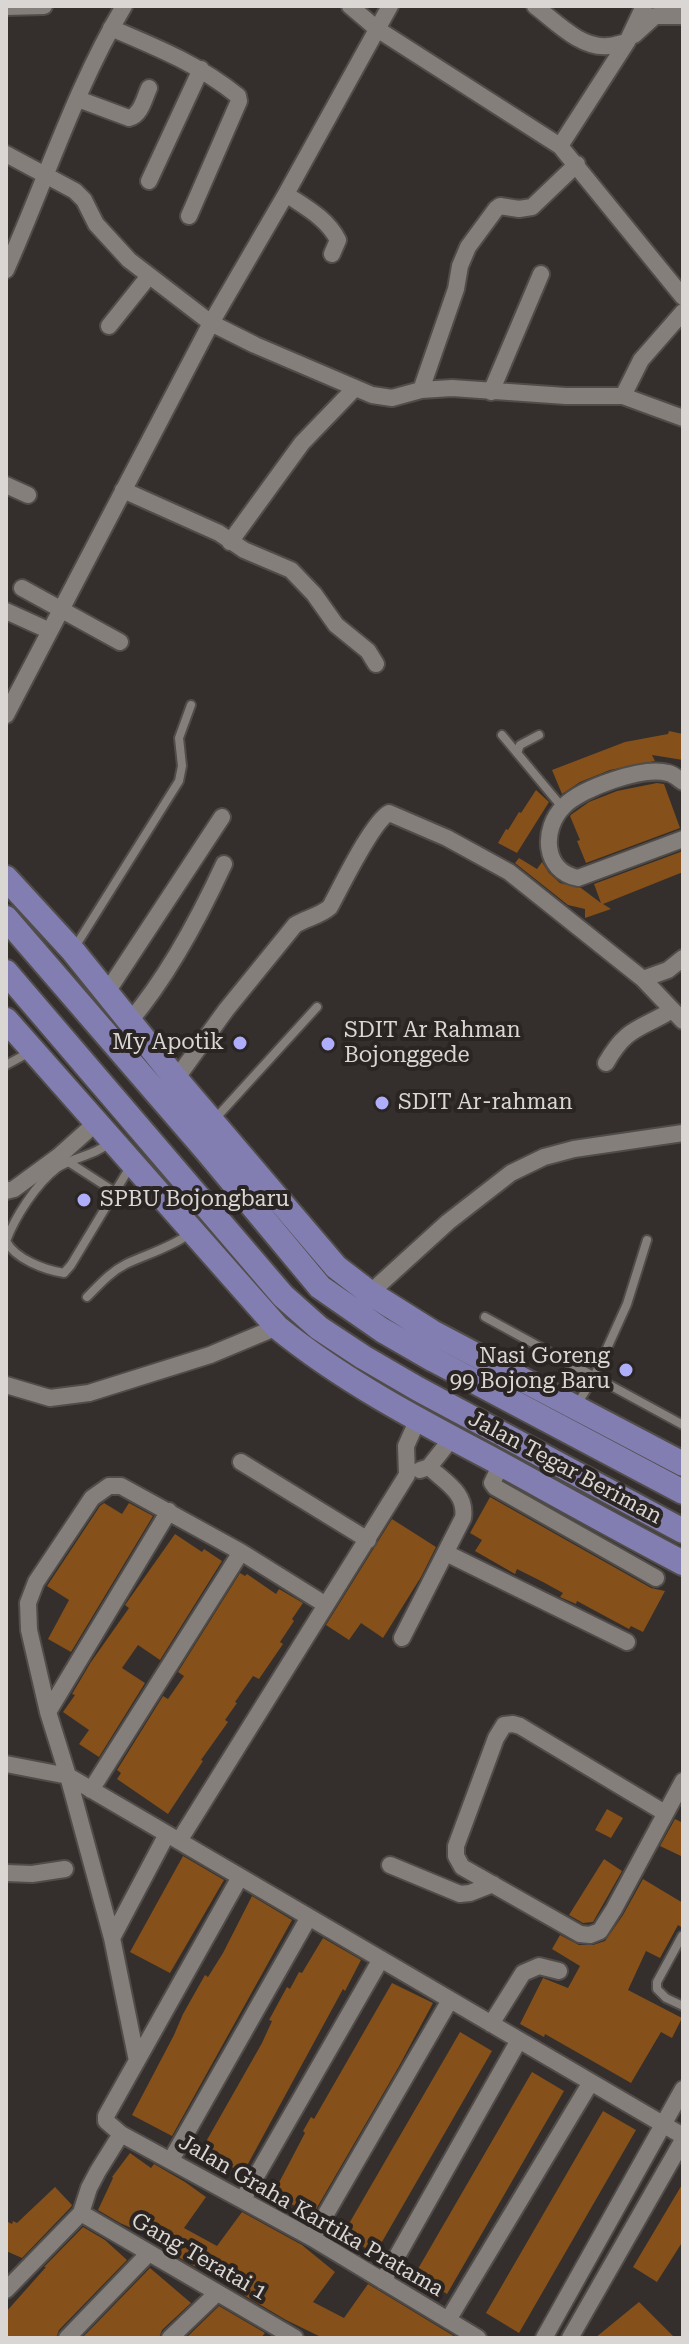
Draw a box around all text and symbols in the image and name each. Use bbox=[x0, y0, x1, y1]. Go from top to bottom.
place label: SDIT Ar Rahman Bojonggede bbox=[344, 1018, 521, 1070]
place label: My Apotik bbox=[112, 1030, 224, 1056]
marker: My Apotik bbox=[231, 1034, 249, 1052]
marker: SDIT Ar Rahman Bojonggede bbox=[319, 1035, 337, 1053]
place label: SDIT Ar-rahman bbox=[398, 1090, 573, 1116]
marker: SDIT Ar-rahman bbox=[373, 1094, 391, 1112]
place label: SPBU Bojongbaru bbox=[100, 1187, 289, 1213]
marker: SPBU Bojongbaru bbox=[75, 1191, 93, 1209]
place label: Nasi Goreng 99 Bojong Baru bbox=[450, 1344, 610, 1396]
marker: Nasi Goreng 99 Bojong Baru bbox=[617, 1361, 635, 1379]
street label: Jalan Tegar Beriman bbox=[464, 1406, 666, 1530]
street label: Jalan Graha Kartika Pratama bbox=[174, 2129, 448, 2303]
street label: Gang Teratai 1 bbox=[126, 2207, 272, 2307]

